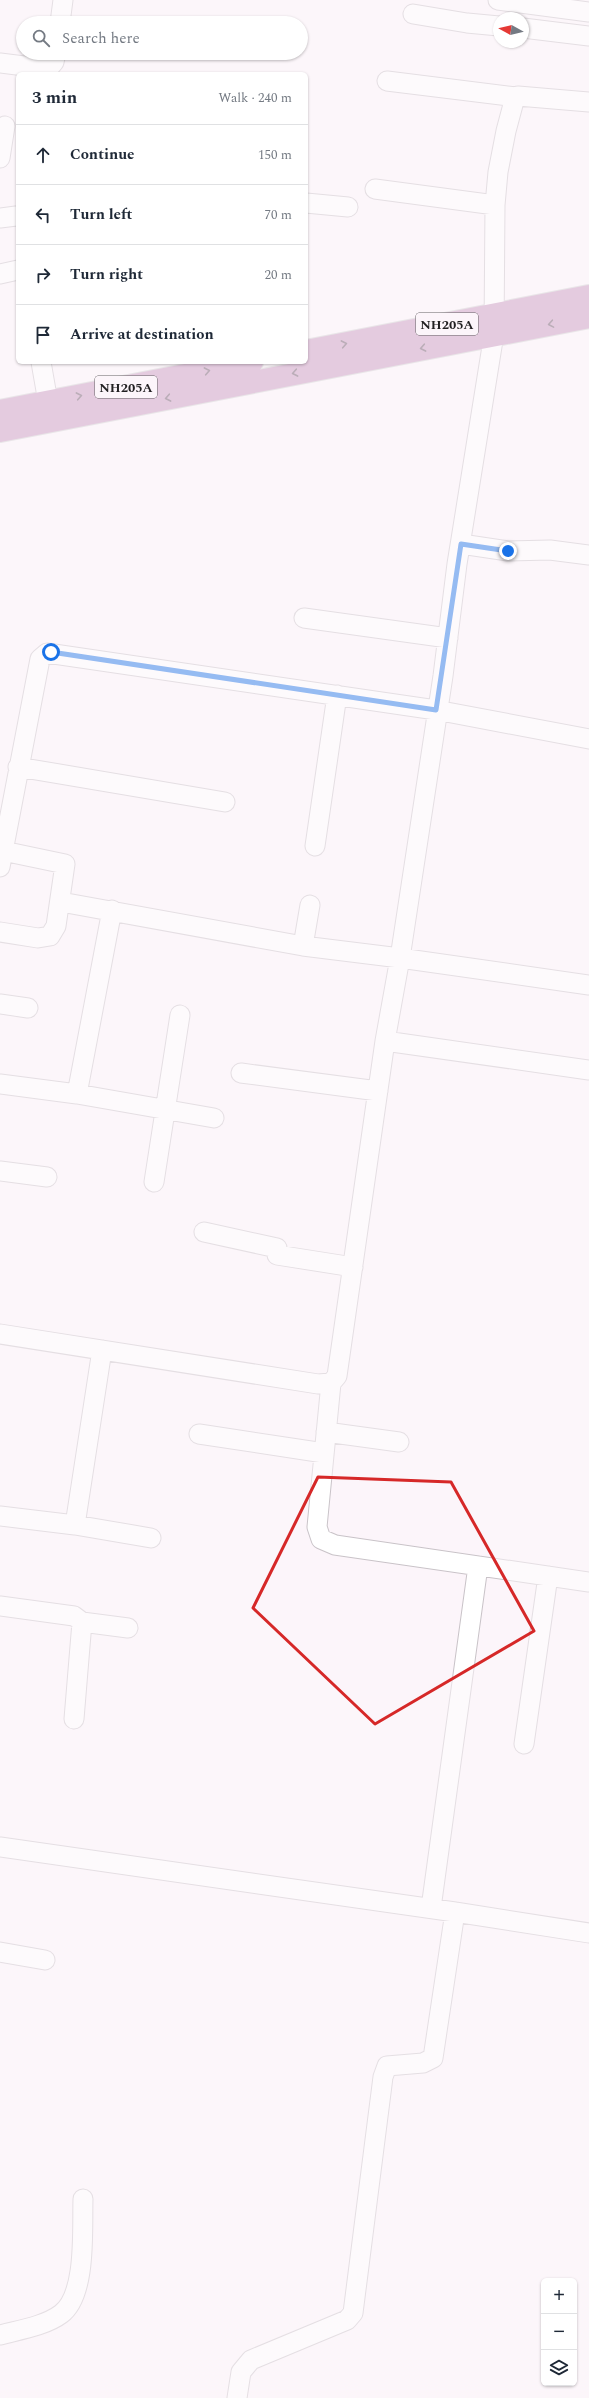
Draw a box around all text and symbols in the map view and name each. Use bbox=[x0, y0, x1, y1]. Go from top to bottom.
north arrow bbox=[493, 12, 529, 48]
search box bbox=[16, 16, 308, 60]
icon: search bbox=[30, 27, 52, 49]
text: Search here bbox=[62, 27, 140, 50]
text: 3 min bbox=[32, 85, 77, 111]
text: Walk · 240 m bbox=[218, 88, 292, 108]
text: Continue bbox=[70, 143, 135, 166]
icon: ahead bbox=[32, 144, 54, 166]
text: 150 m bbox=[258, 145, 292, 165]
text: Turn left bbox=[70, 203, 132, 226]
icon: left bbox=[32, 204, 54, 226]
text: 70 m bbox=[265, 205, 292, 225]
text: Turn right bbox=[70, 263, 143, 286]
icon: right bbox=[32, 264, 54, 286]
text: 20 m bbox=[265, 265, 292, 285]
road number: NH205A bbox=[416, 313, 478, 335]
one-way arrow bbox=[548, 319, 554, 327]
text: Arrive at destination bbox=[70, 323, 214, 346]
icon: arrive bbox=[32, 324, 54, 346]
one-way arrow bbox=[341, 340, 347, 349]
one-way arrow bbox=[420, 343, 426, 352]
one-way arrow bbox=[204, 367, 210, 375]
one-way arrow bbox=[292, 368, 299, 377]
road number: NH205A bbox=[95, 376, 157, 398]
one-way arrow bbox=[76, 392, 83, 400]
one-way arrow bbox=[165, 393, 171, 402]
route end bbox=[499, 542, 517, 560]
route start bbox=[42, 643, 60, 661]
map controls bbox=[541, 2278, 577, 2386]
button: + bbox=[541, 2278, 577, 2314]
button: − bbox=[541, 2314, 577, 2350]
button: layers bbox=[541, 2350, 577, 2386]

